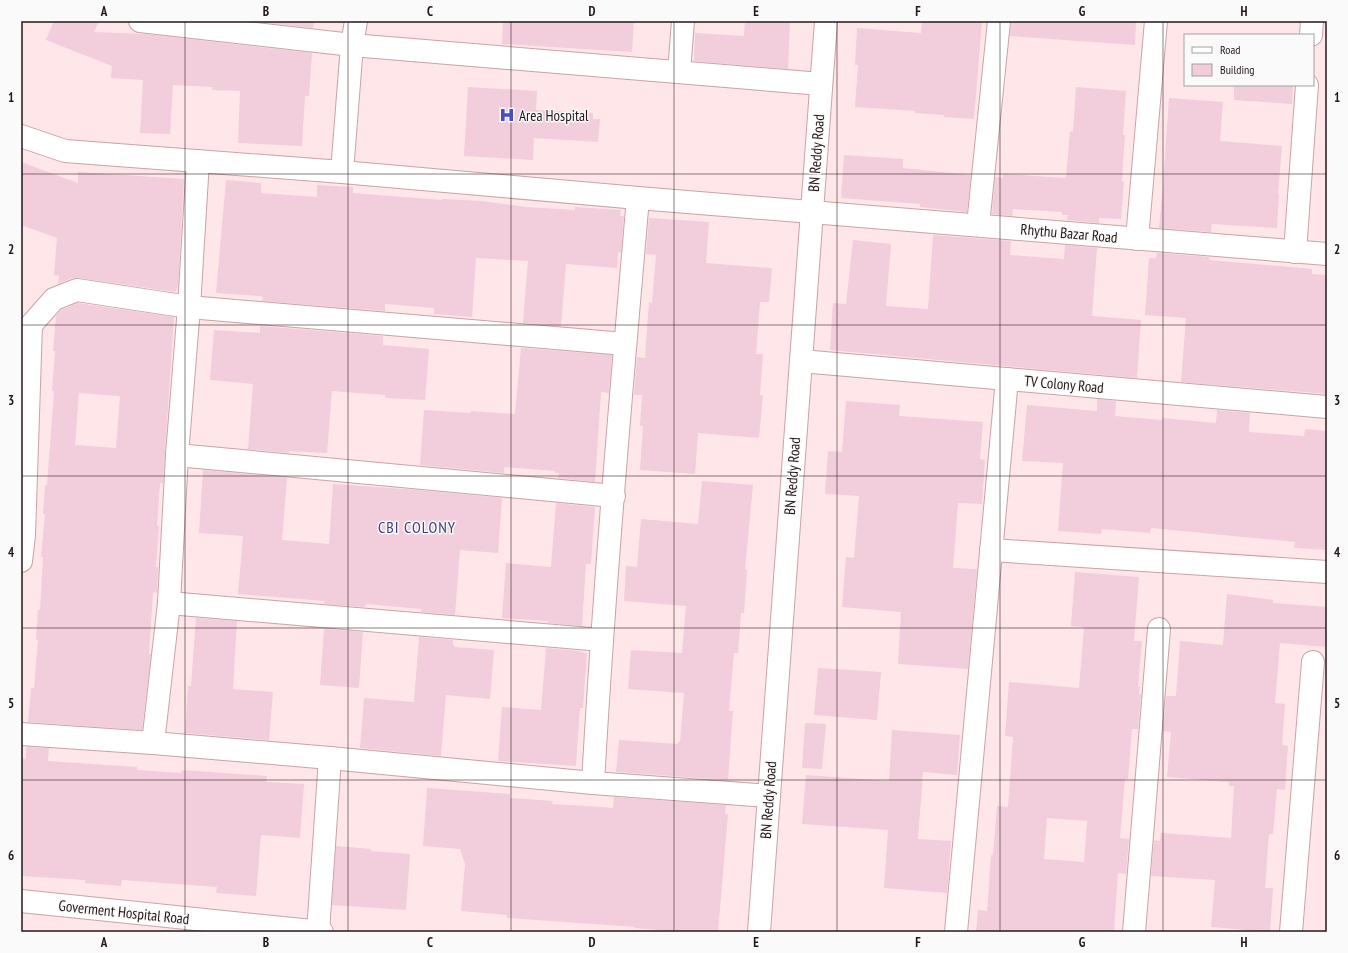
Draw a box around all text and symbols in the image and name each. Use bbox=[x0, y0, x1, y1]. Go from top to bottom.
text: A bbox=[100, 3, 108, 20]
text: B bbox=[263, 3, 269, 20]
text: C bbox=[427, 3, 433, 20]
text: D bbox=[589, 3, 596, 20]
text: E bbox=[753, 3, 759, 20]
text: F bbox=[915, 3, 921, 20]
text: G bbox=[1079, 3, 1086, 20]
text: H bbox=[1241, 3, 1248, 20]
legend bbox=[1184, 34, 1314, 86]
text: Road bbox=[1220, 42, 1240, 57]
text: Building bbox=[1220, 62, 1255, 77]
text: 1 bbox=[8, 89, 14, 106]
text: 1 bbox=[1334, 89, 1340, 106]
hospital icon: Area Hospital bbox=[498, 106, 516, 124]
place label: Area Hospital bbox=[519, 106, 589, 125]
street label: BN Reddy Road bbox=[804, 113, 828, 193]
street label: Rhythu Bazar Road bbox=[1020, 219, 1118, 247]
text: 2 bbox=[8, 241, 14, 258]
text: 2 bbox=[1334, 241, 1340, 258]
street label: TV Colony Road bbox=[1023, 371, 1105, 397]
text: 3 bbox=[8, 392, 14, 409]
text: 3 bbox=[1334, 392, 1340, 409]
street label: BN Reddy Road bbox=[780, 436, 804, 516]
district label: CBI COLONY bbox=[378, 517, 456, 537]
text: 4 bbox=[8, 544, 15, 561]
text: 4 bbox=[1334, 544, 1341, 561]
text: 5 bbox=[8, 695, 14, 712]
text: 5 bbox=[1334, 695, 1340, 712]
street label: BN Reddy Road bbox=[756, 760, 780, 840]
text: 6 bbox=[8, 847, 14, 864]
text: 6 bbox=[1334, 847, 1340, 864]
street label: Goverment Hospital Road bbox=[58, 896, 190, 928]
text: A bbox=[100, 934, 108, 951]
text: B bbox=[263, 934, 269, 951]
text: C bbox=[427, 934, 433, 951]
text: D bbox=[589, 934, 596, 951]
text: E bbox=[753, 934, 759, 951]
text: F bbox=[915, 934, 921, 951]
text: G bbox=[1079, 934, 1086, 951]
text: H bbox=[1241, 934, 1248, 951]

